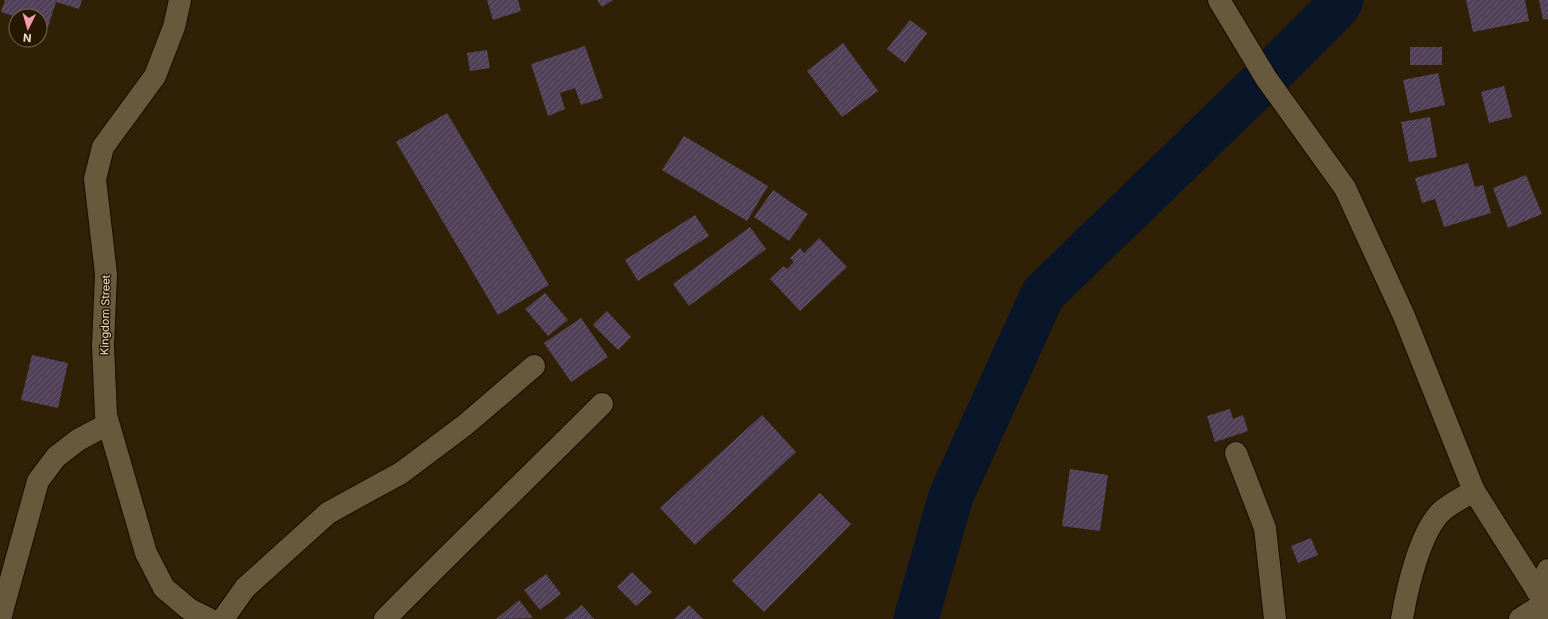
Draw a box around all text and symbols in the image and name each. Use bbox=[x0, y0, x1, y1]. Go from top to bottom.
north arrow bbox=[8, 8, 48, 48]
text: N bbox=[22, 31, 32, 45]
street label: Kingdom Street bbox=[97, 274, 113, 355]

